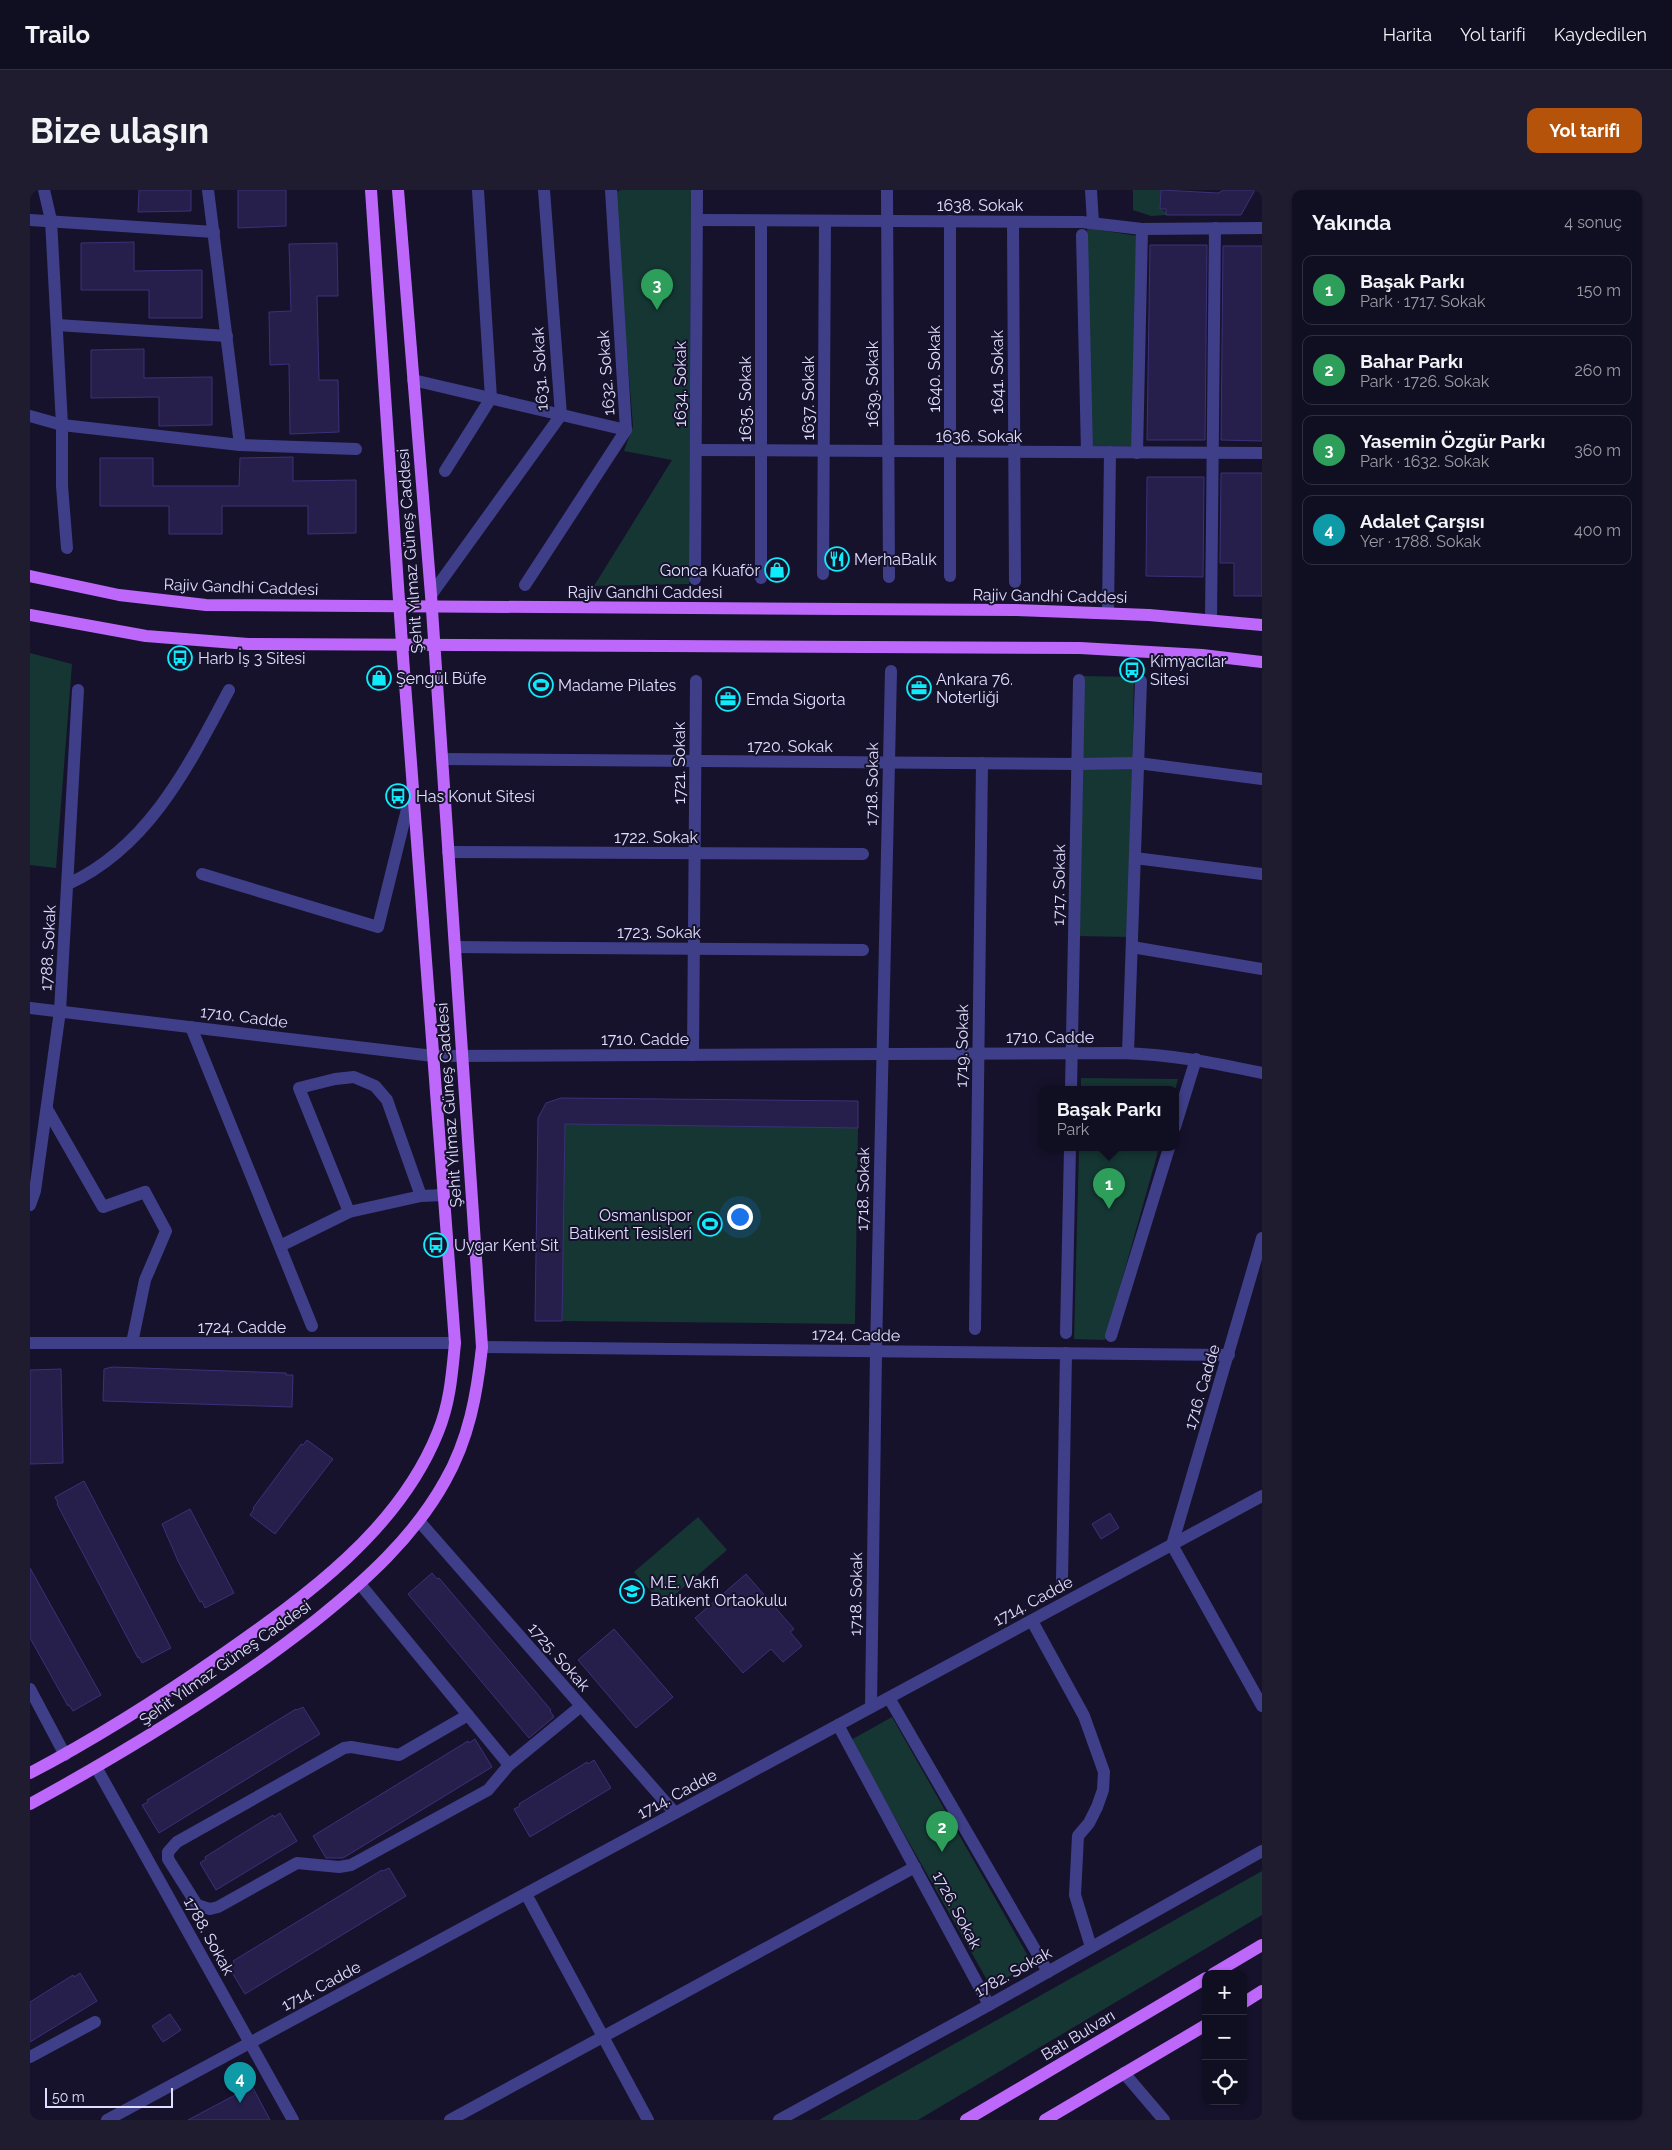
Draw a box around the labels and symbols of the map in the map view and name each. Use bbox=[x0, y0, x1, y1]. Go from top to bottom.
street label: 1638. Sokak bbox=[937, 196, 1024, 215]
pin: 3 bbox=[641, 269, 673, 310]
street label: 1640. Sokak bbox=[925, 325, 944, 413]
street label: 1631. Sokak bbox=[528, 326, 552, 411]
street label: 1632. Sokak bbox=[594, 329, 618, 416]
street label: 1641. Sokak bbox=[988, 329, 1007, 414]
street label: 1639. Sokak bbox=[863, 340, 882, 427]
street label: 1634. Sokak bbox=[671, 341, 690, 427]
street label: 1637. Sokak bbox=[799, 355, 818, 440]
street label: 1635. Sokak bbox=[736, 356, 755, 442]
street label: 1636. Sokak bbox=[936, 427, 1023, 446]
street label: Şehit Yılmaz Güneş Caddesi bbox=[393, 448, 427, 654]
restaurant icon: MerhaBalık bbox=[824, 546, 850, 572]
place label: MerhaBalık bbox=[854, 550, 937, 569]
shop icon: Gonca Kuaför bbox=[764, 557, 790, 583]
place label: Gonca Kuaför bbox=[660, 561, 760, 580]
street label: Rajiv Gandhi Caddesi bbox=[163, 575, 319, 599]
street label: Rajiv Gandhi Caddesi bbox=[568, 583, 722, 602]
street label: Rajiv Gandhi Caddesi bbox=[972, 585, 1128, 607]
bus stop icon: Harb İş 3 Sitesi bbox=[167, 645, 193, 671]
place label: Harb İş 3 Sitesi bbox=[198, 648, 305, 668]
place label: Kimyacılar Sitesi bbox=[1150, 652, 1227, 689]
bus stop icon: Kimyacılar Sitesi bbox=[1119, 657, 1145, 683]
shop icon: Şengül Büfe bbox=[366, 665, 392, 691]
place label: Şengül Büfe bbox=[396, 669, 486, 688]
place label: Ankara 76. Noterliği bbox=[936, 670, 1013, 707]
sports icon: Madame Pilates bbox=[528, 672, 554, 698]
office icon: Ankara 76. Noterliği bbox=[906, 675, 932, 701]
place label: Madame Pilates bbox=[558, 676, 677, 695]
office icon: Emda Sigorta bbox=[715, 686, 741, 712]
place label: Emda Sigorta bbox=[746, 690, 845, 709]
street label: 1721. Sokak bbox=[670, 721, 689, 804]
street label: 1720. Sokak bbox=[747, 737, 833, 756]
street label: 1718. Sokak bbox=[862, 742, 882, 826]
bus stop icon: Has Konut Sitesi bbox=[385, 783, 411, 809]
place label: Has Konut Sitesi bbox=[416, 787, 535, 806]
street label: 1722. Sokak bbox=[614, 828, 699, 847]
street label: 1717. Sokak bbox=[1049, 844, 1069, 926]
street label: 1788. Sokak bbox=[36, 904, 60, 992]
street label: 1723. Sokak bbox=[617, 923, 702, 942]
street label: 1710. Cadde bbox=[199, 1002, 289, 1032]
street label: Şehit Yılmaz Güneş Caddesi bbox=[432, 1002, 466, 1208]
street label: 1719. Sokak bbox=[952, 1004, 972, 1088]
street label: 1710. Cadde bbox=[1006, 1028, 1094, 1047]
street label: 1710. Cadde bbox=[601, 1030, 689, 1049]
street label: 1718. Sokak bbox=[853, 1147, 873, 1231]
pin: 1 bbox=[1093, 1168, 1125, 1209]
your location bbox=[727, 1204, 753, 1230]
place label: Osmanlıspor Batıkent Tesisleri bbox=[569, 1206, 692, 1243]
sports icon: Osmanlıspor Batıkent Tesisleri bbox=[697, 1211, 723, 1237]
bus stop icon: Uygar Kent Sit bbox=[423, 1232, 449, 1258]
place label: Uygar Kent Sit bbox=[454, 1236, 559, 1255]
street label: 1724. Cadde bbox=[198, 1318, 286, 1337]
street label: 1724. Cadde bbox=[812, 1325, 900, 1345]
street label: 1716. Cadde bbox=[1180, 1342, 1224, 1432]
street label: 1718. Sokak bbox=[846, 1552, 866, 1636]
street label: 1714. Cadde bbox=[990, 1572, 1076, 1630]
place label: M.E. Vakfı Batıkent Ortaokulu bbox=[650, 1573, 787, 1610]
school or university icon: M.E. Vakfı Batıkent Ortaokulu bbox=[619, 1578, 645, 1604]
street label: Şehit Yılmaz Güneş Caddesi bbox=[136, 1596, 314, 1730]
street label: 1725. Sokak bbox=[524, 1619, 594, 1695]
street label: 1714. Cadde bbox=[634, 1765, 720, 1823]
pin: 2 bbox=[926, 1811, 958, 1852]
street label: 1726. Sokak bbox=[929, 1868, 986, 1953]
street label: 1788. Sokak bbox=[180, 1894, 238, 1979]
street label: 1782. Sokak bbox=[971, 1943, 1055, 2001]
street label: 1714. Cadde bbox=[278, 1957, 364, 2015]
street label: Batı Bulvarı bbox=[1038, 2006, 1118, 2064]
pin: 4 bbox=[224, 2062, 256, 2103]
scale bar bbox=[45, 2085, 172, 2108]

